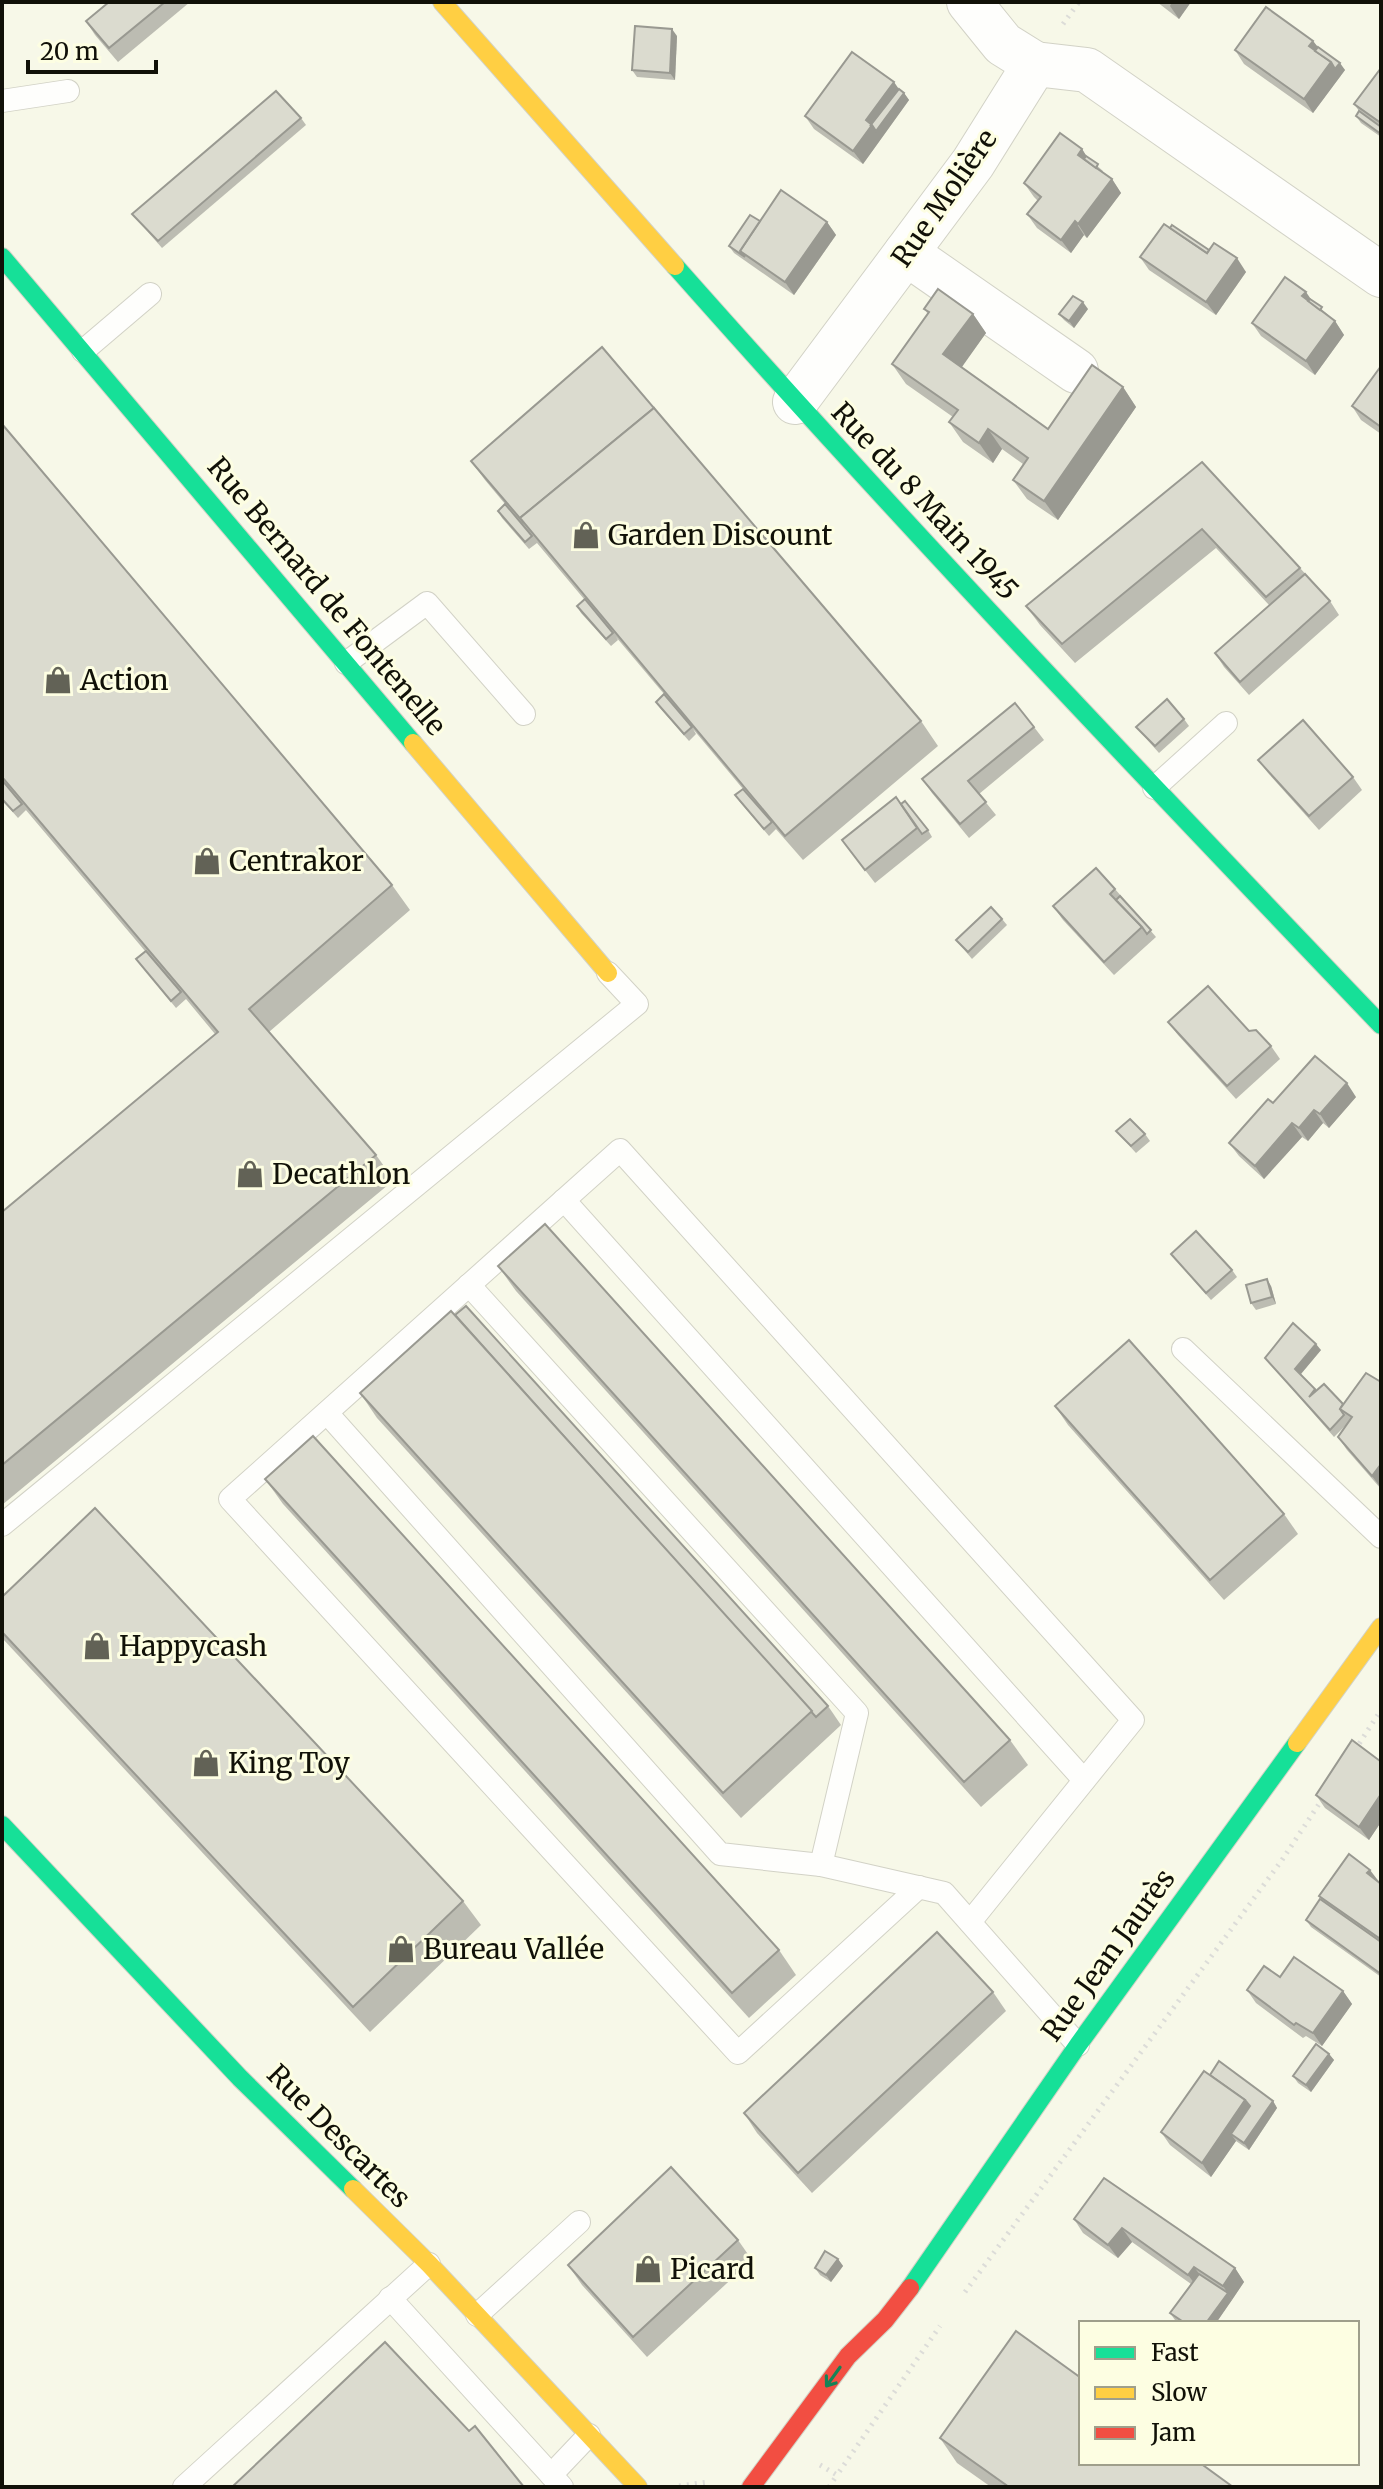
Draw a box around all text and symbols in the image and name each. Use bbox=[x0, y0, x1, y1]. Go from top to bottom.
scale bar bbox=[28, 24, 156, 74]
text: 20 m bbox=[40, 36, 99, 67]
street label: Rue Molière bbox=[883, 122, 1005, 274]
street label: Rue du 8 Main 1945 bbox=[824, 394, 1026, 608]
street label: Rue Bernard de Fontenelle bbox=[200, 449, 454, 743]
place label: Garden Discount bbox=[608, 517, 833, 553]
shop icon: Garden Discount bbox=[571, 520, 601, 550]
place label: Action bbox=[79, 662, 169, 698]
shop icon: Action bbox=[43, 665, 73, 695]
place label: Centrakor bbox=[229, 843, 364, 879]
shop icon: Centrakor bbox=[192, 846, 222, 876]
place label: Decathlon bbox=[272, 1156, 410, 1192]
shop icon: Decathlon bbox=[235, 1159, 265, 1189]
place label: Happycash bbox=[119, 1628, 267, 1664]
shop icon: Happycash bbox=[82, 1631, 112, 1661]
place label: King Toy bbox=[228, 1745, 351, 1781]
shop icon: King Toy bbox=[191, 1748, 221, 1778]
street label: Rue Jean Jaurès bbox=[1033, 1862, 1183, 2048]
place label: Bureau Vallée bbox=[423, 1931, 604, 1967]
shop icon: Bureau Vallée bbox=[386, 1934, 416, 1964]
street label: Rue Descartes bbox=[260, 2057, 418, 2215]
place label: Picard bbox=[670, 2251, 755, 2287]
shop icon: Picard bbox=[633, 2254, 663, 2284]
legend bbox=[1079, 2321, 1359, 2465]
text: Fast bbox=[1151, 2337, 1199, 2368]
one-way arrow bbox=[825, 2366, 842, 2387]
text: Slow bbox=[1151, 2377, 1207, 2408]
text: Jam bbox=[1150, 2417, 1196, 2448]

